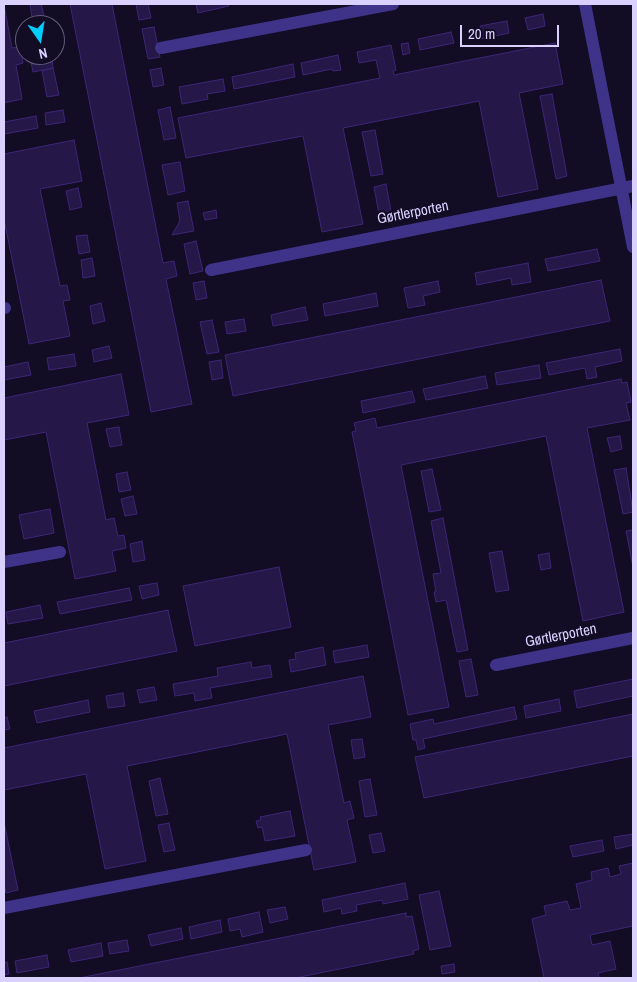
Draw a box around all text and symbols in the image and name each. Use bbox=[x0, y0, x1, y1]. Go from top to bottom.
north arrow bbox=[15, 15, 65, 65]
scale bar bbox=[462, 15, 561, 47]
text: 20 m bbox=[468, 23, 495, 44]
text: N bbox=[37, 44, 49, 63]
street label: Gørtlerporten bbox=[376, 197, 450, 229]
street label: Gørtlerporten bbox=[524, 620, 598, 652]

